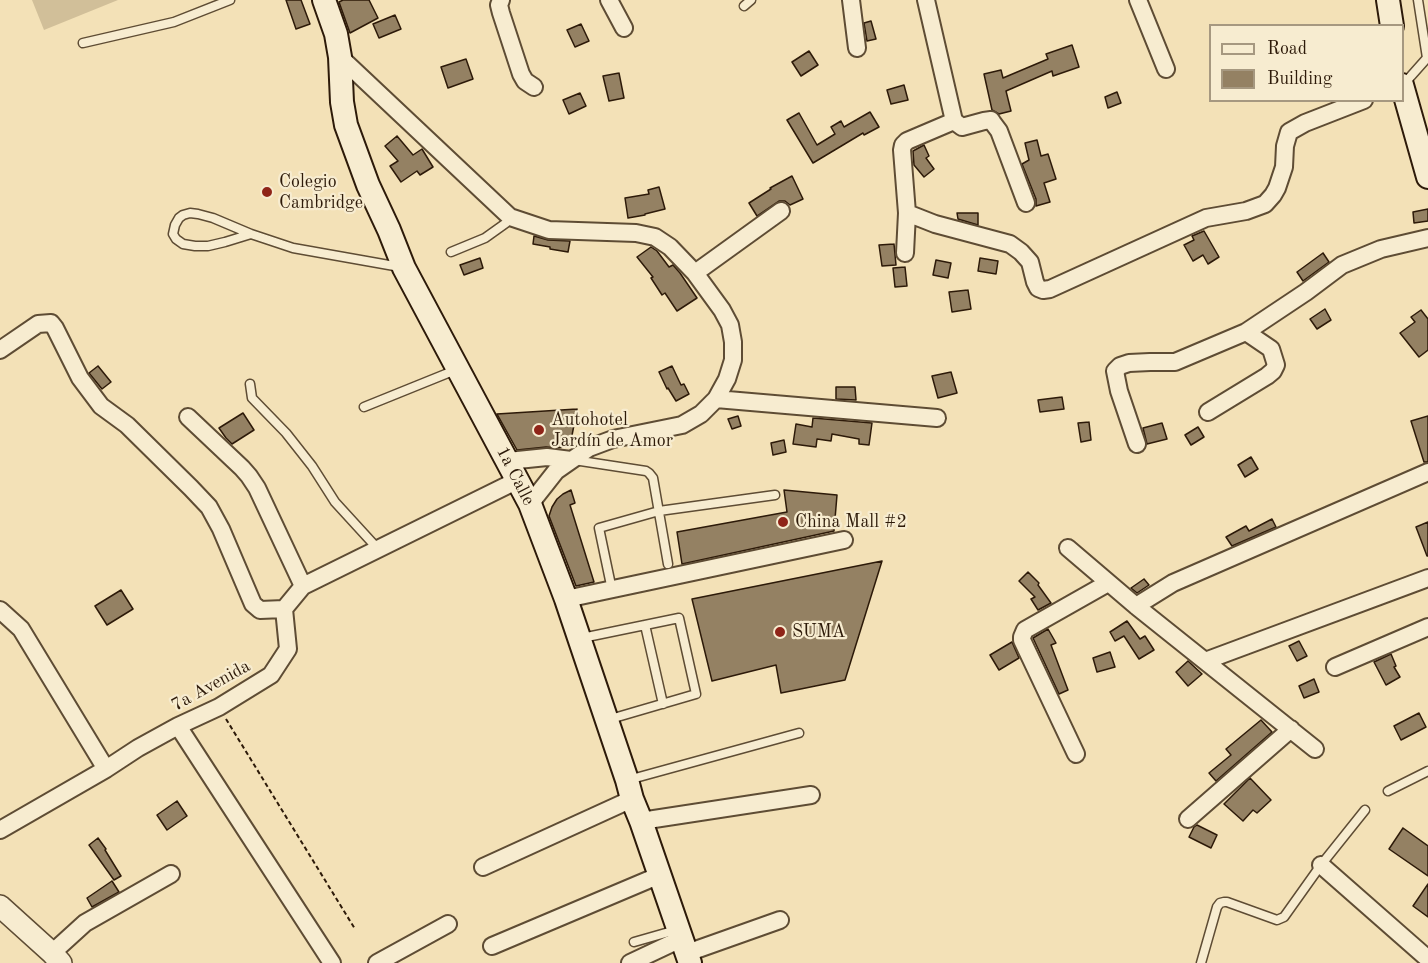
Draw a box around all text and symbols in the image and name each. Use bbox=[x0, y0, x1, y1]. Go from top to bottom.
legend bbox=[1209, 24, 1404, 102]
text: Road bbox=[1267, 40, 1307, 58]
text: Building bbox=[1267, 70, 1332, 88]
place label: Colegio Cambridge bbox=[279, 171, 363, 213]
marker: Colegio Cambridge bbox=[260, 185, 274, 199]
place label: Autohotel Jardín de Amor bbox=[551, 409, 673, 452]
marker: Autohotel Jardín de Amor bbox=[532, 423, 546, 437]
street label: 1a Calle bbox=[491, 443, 539, 509]
place label: China Mall #2 bbox=[795, 511, 907, 533]
marker: China Mall #2 bbox=[776, 515, 790, 529]
place label: SUMA bbox=[792, 621, 846, 643]
marker: SUMA bbox=[773, 625, 787, 639]
street label: 7a Avenida bbox=[168, 656, 254, 716]

